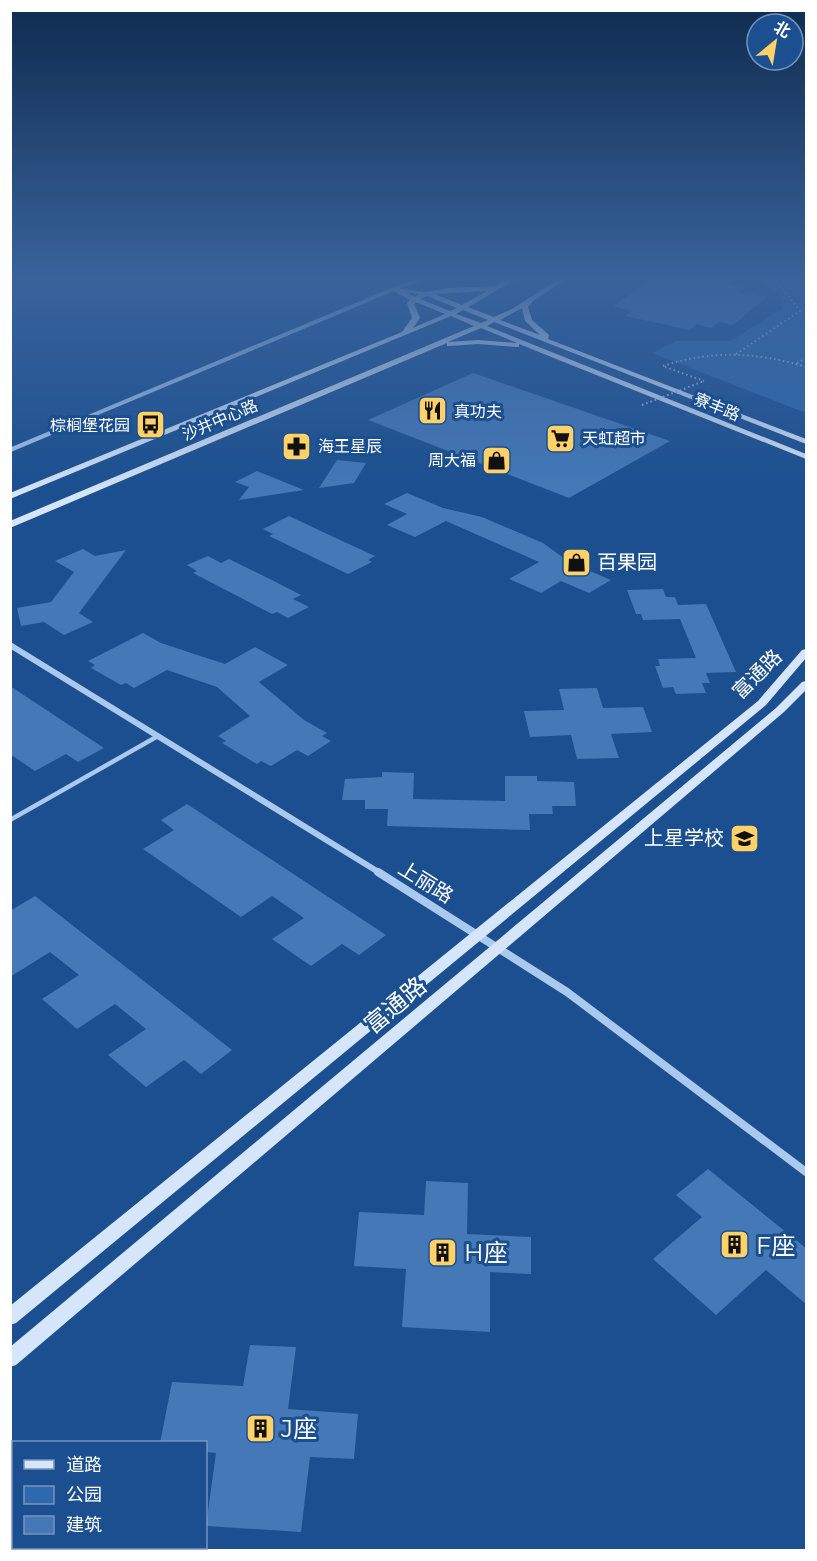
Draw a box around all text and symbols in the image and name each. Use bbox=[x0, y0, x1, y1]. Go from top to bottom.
north arrow bbox=[745, 12, 805, 72]
text: 北 bbox=[771, 17, 794, 42]
street label: 寮丰路 bbox=[691, 389, 743, 425]
restaurant icon: 真功夫 bbox=[417, 395, 449, 427]
street label: 沙井中心路 bbox=[179, 396, 261, 444]
place label: 真功夫 bbox=[454, 402, 502, 421]
bus stop icon: 棕榈堡花园 bbox=[135, 409, 167, 441]
place label: 棕榈堡花园 bbox=[50, 416, 130, 435]
supermarket icon: 天虹超市 bbox=[545, 422, 577, 454]
place label: 天虹超市 bbox=[582, 429, 646, 448]
pharmacy icon: 海王星辰 bbox=[281, 430, 313, 462]
place label: 海王星辰 bbox=[318, 437, 382, 456]
shop icon: 周大福 bbox=[481, 444, 513, 476]
place label: 周大福 bbox=[428, 451, 476, 470]
shop icon: 百果园 bbox=[560, 546, 592, 578]
place label: 百果园 bbox=[597, 550, 657, 574]
street label: 富通路 bbox=[727, 644, 787, 704]
school or university icon: 上星学校 bbox=[729, 822, 761, 854]
place label: 上星学校 bbox=[644, 826, 724, 850]
street label: 上丽路 bbox=[394, 856, 458, 908]
street label: 富通路 bbox=[358, 971, 432, 1039]
building icon: F座 bbox=[719, 1229, 751, 1261]
place label: F座 bbox=[756, 1231, 795, 1260]
building icon: H座 bbox=[427, 1236, 459, 1268]
place label: H座 bbox=[464, 1238, 508, 1267]
building icon: J座 bbox=[244, 1412, 276, 1444]
place label: J座 bbox=[280, 1414, 317, 1443]
legend bbox=[12, 1441, 207, 1549]
text: 道路 bbox=[66, 1454, 102, 1476]
text: 公园 bbox=[66, 1484, 102, 1506]
text: 建筑 bbox=[66, 1514, 102, 1536]

